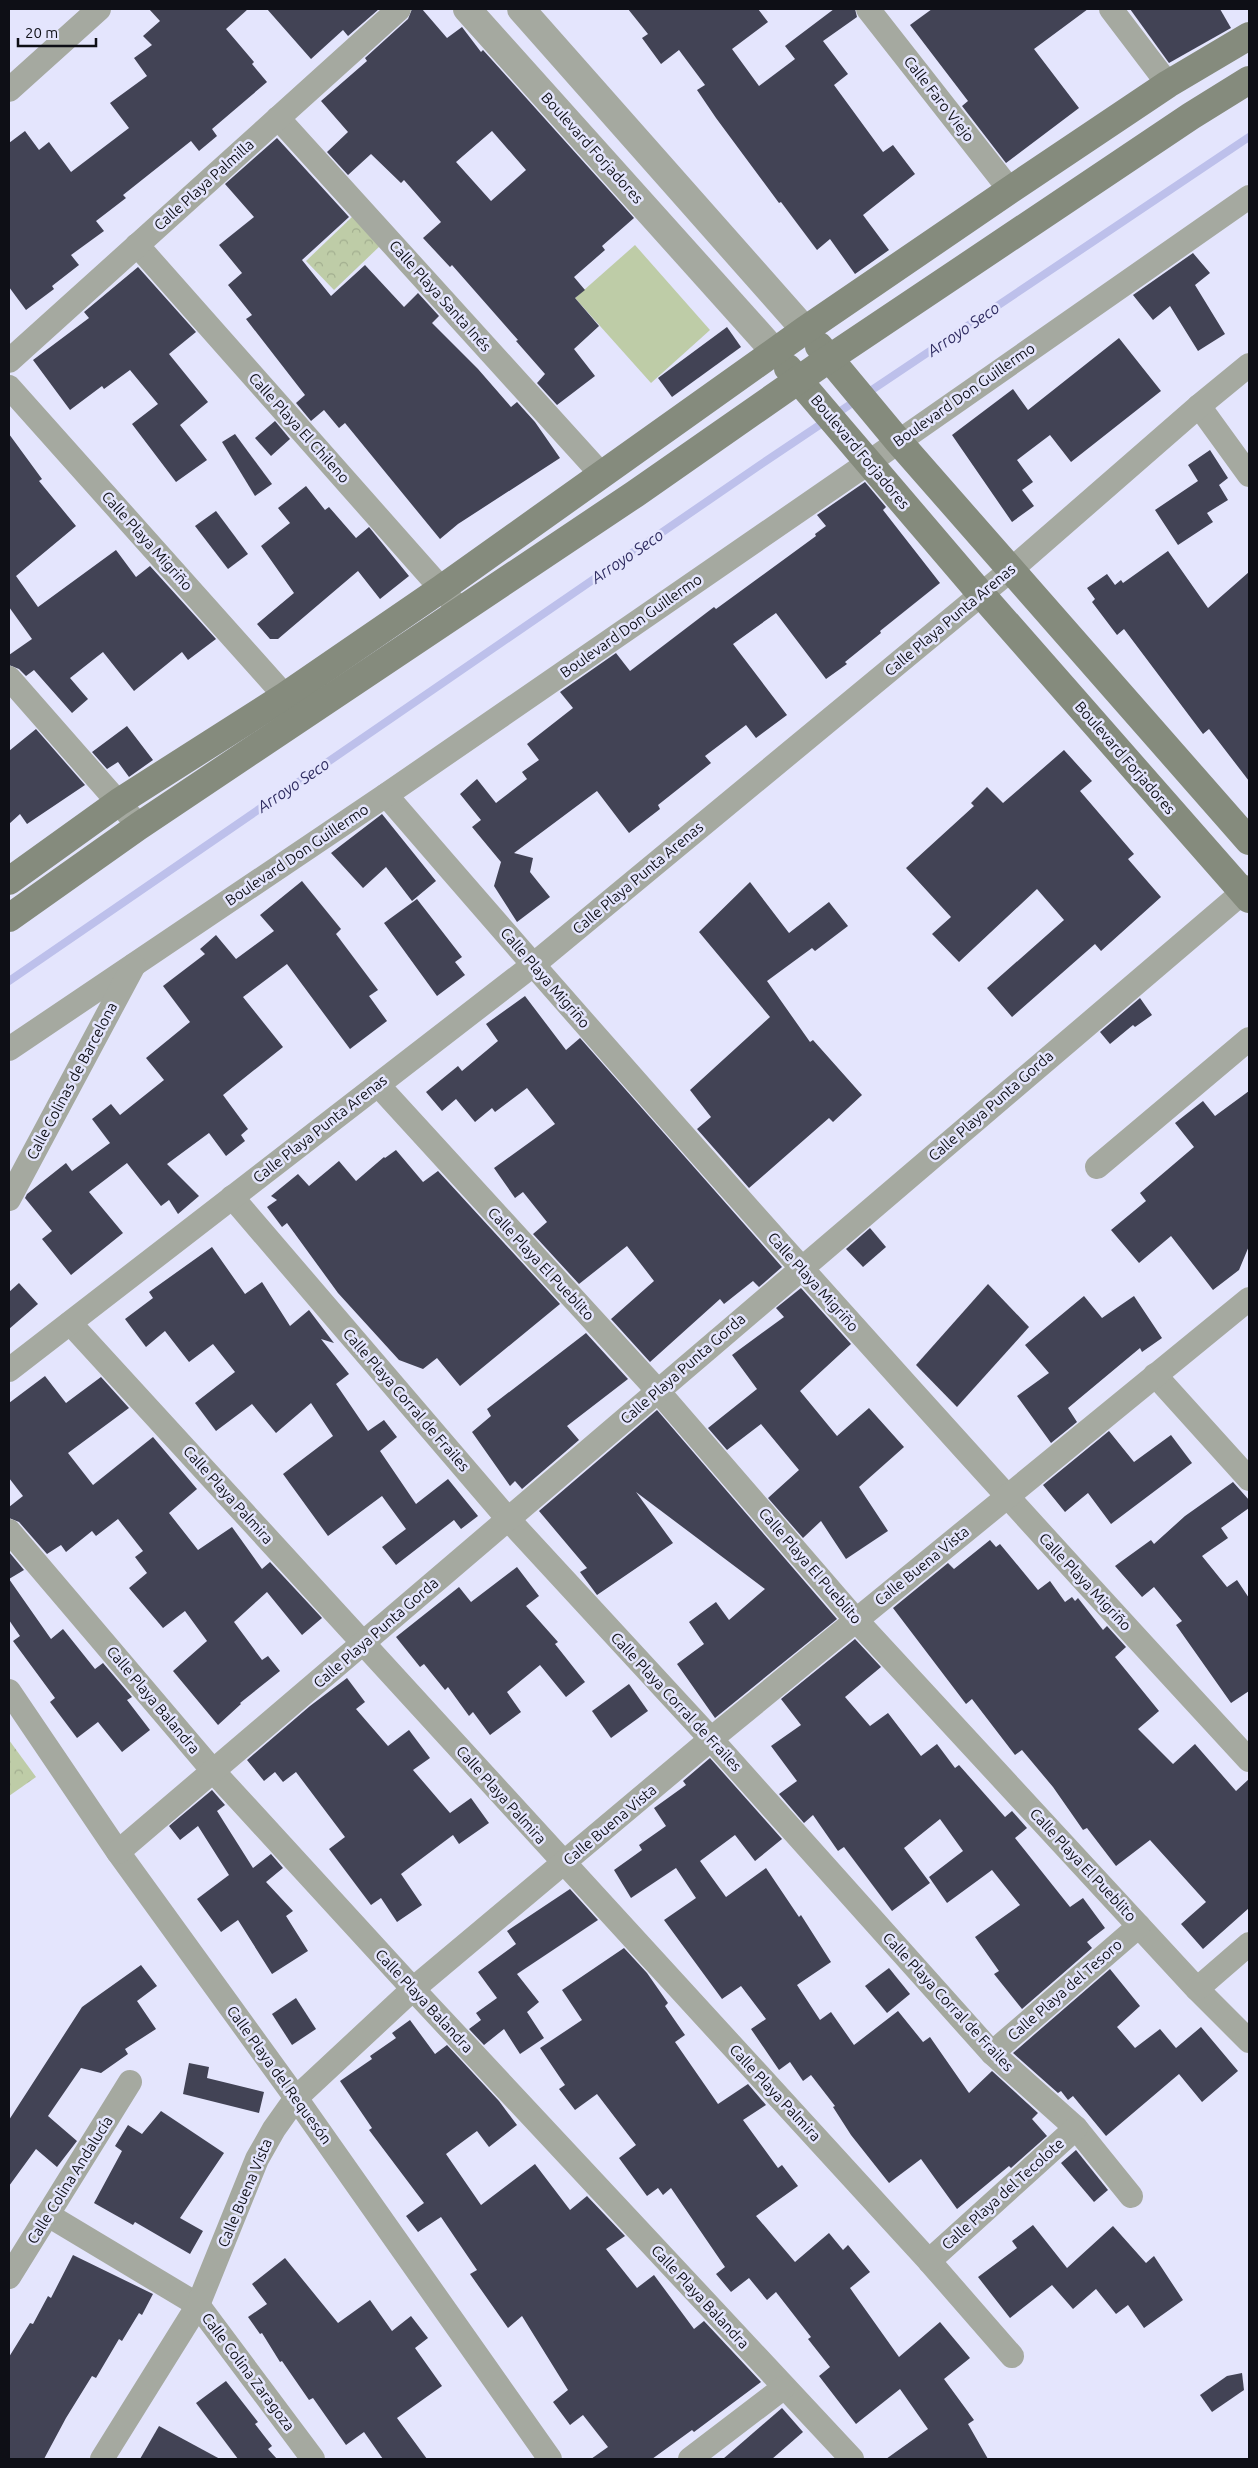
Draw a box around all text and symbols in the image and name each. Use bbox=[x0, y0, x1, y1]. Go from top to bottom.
scale bar bbox=[18, 15, 95, 47]
text: 20 m bbox=[25, 24, 58, 41]
street label: Calle Faro Viejo bbox=[901, 53, 978, 145]
street label: Boulevard Forjadores bbox=[538, 89, 647, 207]
street label: Calle Playa Palmilla bbox=[150, 135, 257, 234]
street label: Calle Playa Santa Inés bbox=[386, 237, 495, 355]
water label: Arroyo Seco bbox=[923, 298, 1003, 360]
street label: Boulevard Don Guillermo bbox=[890, 339, 1038, 450]
street label: Calle Playa El Chileno bbox=[245, 369, 353, 486]
street label: Boulevard Forjadores bbox=[808, 391, 913, 512]
street label: Calle Playa Migriño bbox=[98, 488, 196, 594]
water label: Arroyo Seco bbox=[587, 525, 667, 587]
street label: Calle Playa Punta Arenas bbox=[881, 560, 1018, 679]
street label: Boulevard Don Guillermo bbox=[557, 570, 705, 681]
street label: Boulevard Forjadores bbox=[1072, 698, 1179, 817]
water label: Arroyo Seco bbox=[253, 754, 333, 816]
street label: Boulevard Don Guillermo bbox=[222, 800, 372, 909]
street label: Calle Playa Punta Arenas bbox=[569, 818, 706, 937]
street label: Calle Playa Migriño bbox=[497, 924, 594, 1031]
street label: Calle Colinas de Barcelona bbox=[23, 999, 120, 1162]
street label: Calle Playa Punta Gorda bbox=[925, 1047, 1056, 1164]
street label: Calle Playa Punta Arenas bbox=[249, 1071, 390, 1186]
street label: Calle Playa El Pueblito bbox=[485, 1204, 598, 1324]
street label: Calle Playa Migriño bbox=[764, 1229, 862, 1335]
street label: Calle Playa Punta Gorda bbox=[617, 1310, 748, 1427]
street label: Calle Playa Corral de Frailes bbox=[340, 1325, 473, 1475]
street label: Calle Playa Palmira bbox=[180, 1442, 277, 1547]
street label: Calle Playa El Pueblito bbox=[755, 1504, 865, 1627]
street label: Calle Buena Vista bbox=[871, 1522, 972, 1609]
street label: Calle Playa Migriño bbox=[1036, 1529, 1135, 1634]
street label: Calle Playa Punta Gorda bbox=[310, 1574, 441, 1691]
street label: Calle Playa Corral de Frailes bbox=[607, 1629, 745, 1775]
street label: Calle Playa Balandra bbox=[103, 1642, 203, 1757]
street label: Calle Playa Palmira bbox=[453, 1742, 550, 1847]
street label: Calle Buena Vista bbox=[560, 1781, 660, 1869]
street label: Calle Playa El Pueblito bbox=[1027, 1805, 1140, 1925]
street label: Calle Playa Corral de Frailes bbox=[879, 1929, 1017, 2075]
street label: Calle Playa del Tesoro bbox=[1004, 1935, 1125, 2044]
street label: Calle Playa Balandra bbox=[372, 1945, 477, 2056]
street label: Calle Playa del Requesón bbox=[223, 2002, 335, 2147]
street label: Calle Playa Palmira bbox=[726, 2041, 825, 2145]
street label: Calle Colina Andalucía bbox=[23, 2113, 116, 2247]
street label: Calle Playa del Tecolote bbox=[938, 2134, 1067, 2253]
street label: Calle Buena Vista bbox=[214, 2136, 275, 2250]
street label: Calle Playa Balandra bbox=[648, 2241, 753, 2352]
street label: Calle Colina Zaragoza bbox=[199, 2309, 298, 2434]

